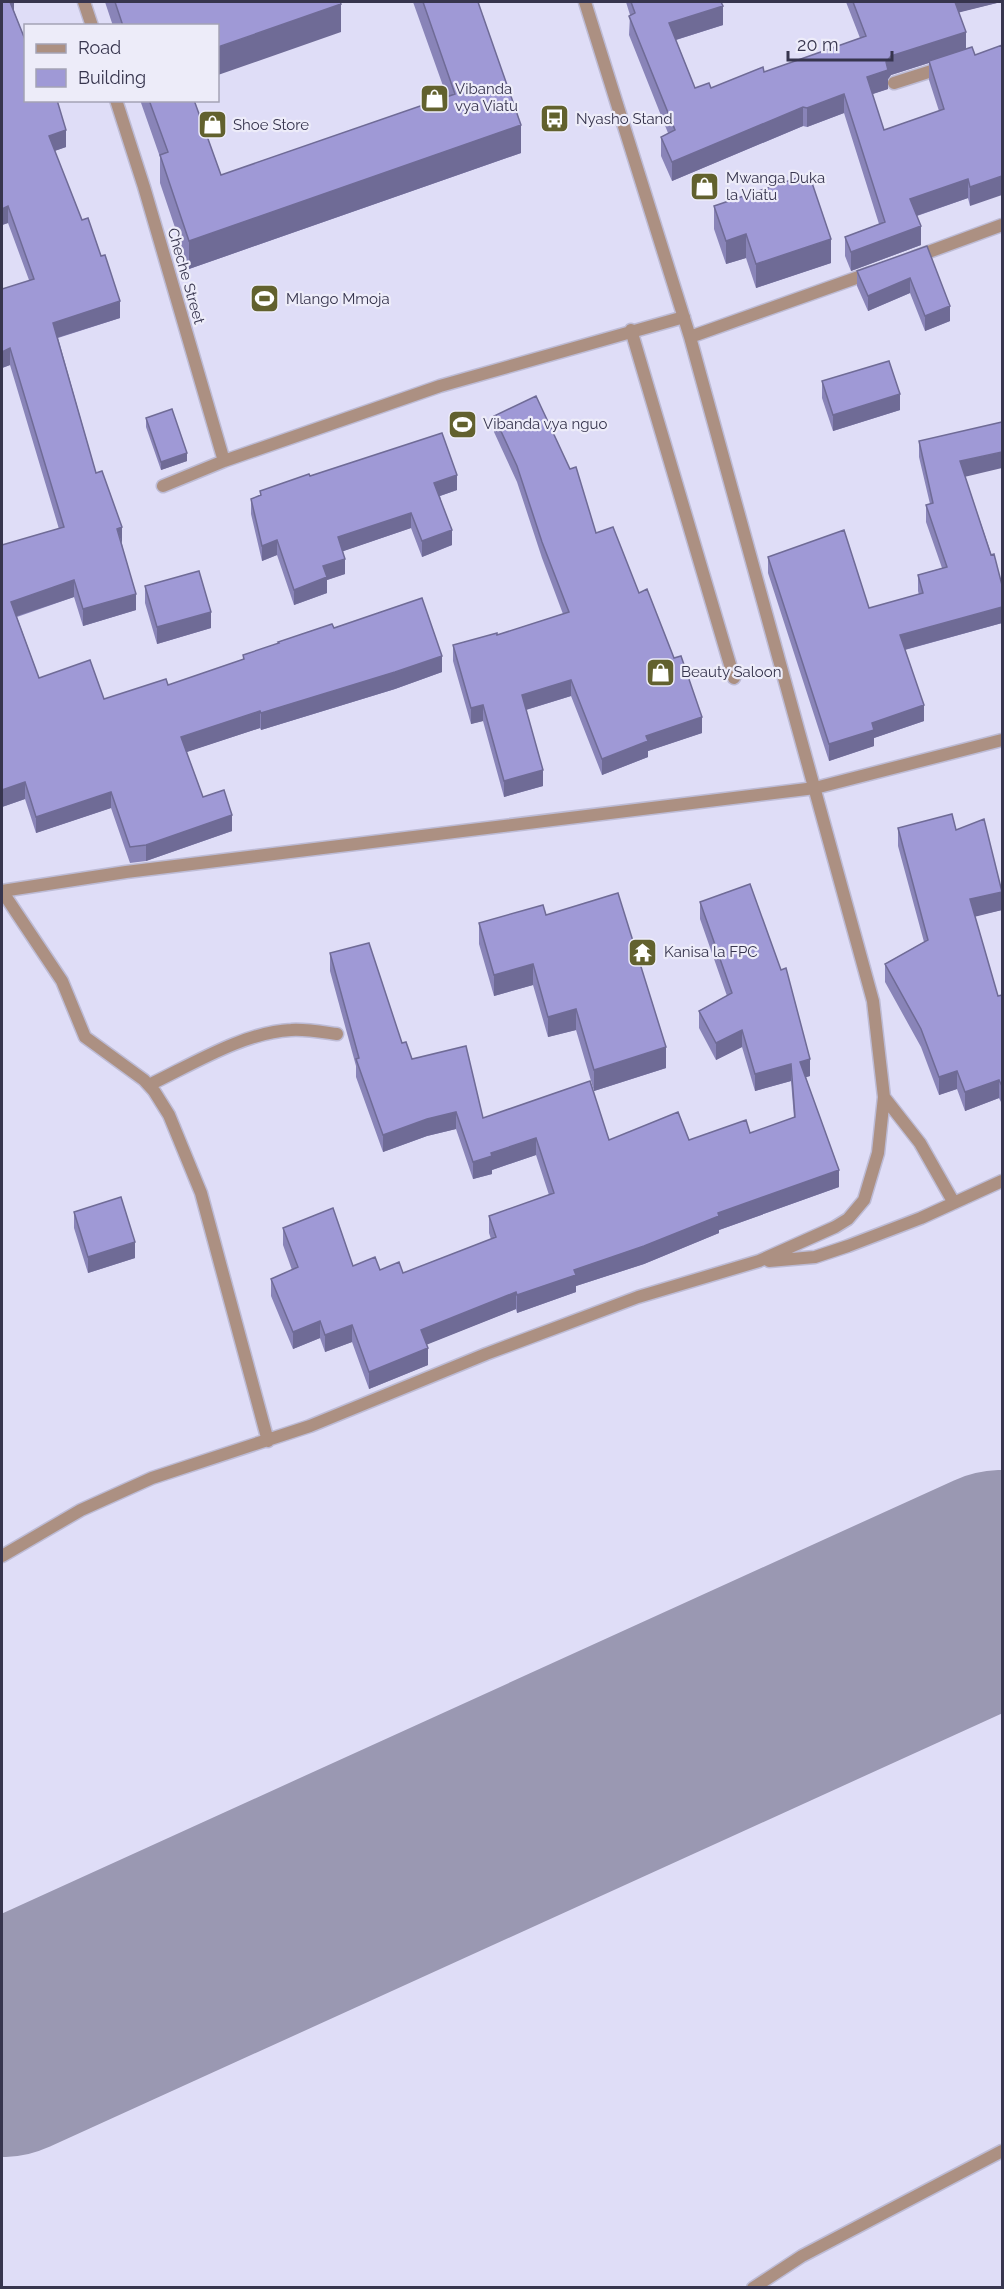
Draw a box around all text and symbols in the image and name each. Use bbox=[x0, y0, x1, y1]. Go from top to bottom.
legend bbox=[24, 24, 219, 102]
scale bar bbox=[788, 24, 892, 62]
text: 20 m bbox=[797, 34, 839, 55]
text: Road bbox=[78, 37, 121, 58]
text: Building bbox=[78, 67, 146, 88]
place label: Vibanda vya Viatu bbox=[455, 80, 518, 115]
shop icon: Vibanda vya Viatu bbox=[418, 82, 450, 114]
bus stop icon: Nyasho Stand bbox=[539, 103, 571, 135]
shop icon: Shoe Store bbox=[196, 109, 228, 141]
place label: Nyasho Stand bbox=[576, 110, 673, 128]
place label: Shoe Store bbox=[233, 116, 309, 134]
place label: Mwanga Duka la Viatu bbox=[726, 169, 825, 204]
shop icon: Mwanga Duka la Viatu bbox=[689, 171, 721, 203]
street label: Cheche Street bbox=[164, 226, 208, 326]
sports icon: Mlango Mmoja bbox=[249, 283, 281, 315]
place label: Mlango Mmoja bbox=[286, 290, 390, 308]
sports icon: Vibanda vya nguo bbox=[446, 408, 478, 440]
place label: Vibanda vya nguo bbox=[483, 415, 607, 433]
shop icon: Beauty Saloon bbox=[644, 656, 676, 688]
place label: Beauty Saloon bbox=[681, 663, 781, 681]
temple icon: Kanisa la FPC bbox=[627, 936, 659, 968]
place label: Kanisa la FPC bbox=[664, 943, 758, 961]

